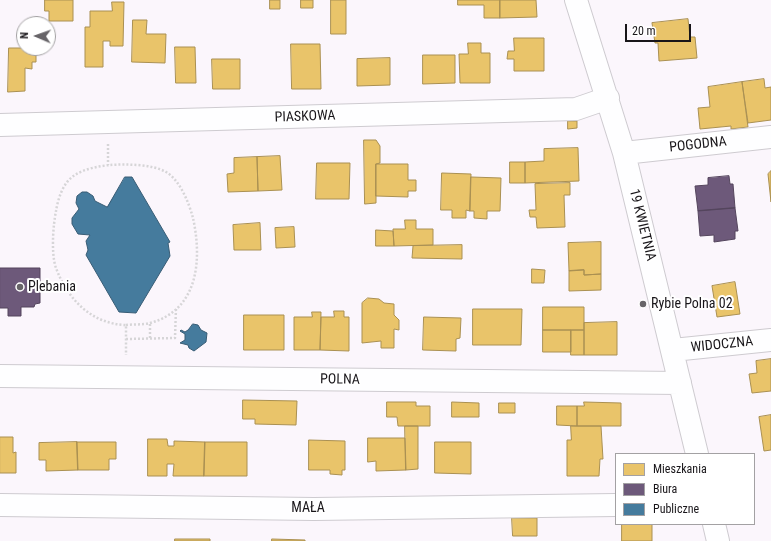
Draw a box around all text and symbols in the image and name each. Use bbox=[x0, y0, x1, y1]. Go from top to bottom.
north arrow bbox=[16, 16, 56, 56]
scale bar bbox=[627, 16, 693, 42]
text: 20 m bbox=[632, 24, 656, 38]
text: N bbox=[18, 32, 31, 39]
street label: PIASKOWA bbox=[274, 108, 336, 126]
street label: POGODNA bbox=[668, 134, 728, 156]
street label: 19 KWIETNIA bbox=[625, 187, 659, 263]
place label: Plebania bbox=[28, 279, 76, 295]
marker: Plebania bbox=[15, 282, 25, 292]
place label: Rybie Polna 02 bbox=[651, 296, 733, 312]
marker: Rybie Polna 02 bbox=[638, 299, 648, 309]
street label: WIDOCZNA bbox=[690, 333, 754, 357]
street label: POLNA bbox=[320, 371, 360, 389]
legend bbox=[615, 453, 755, 525]
text: Mieszkania bbox=[653, 462, 707, 476]
text: Biura bbox=[653, 482, 677, 496]
street label: MAŁA bbox=[291, 500, 325, 516]
text: Publiczne bbox=[653, 502, 699, 516]

